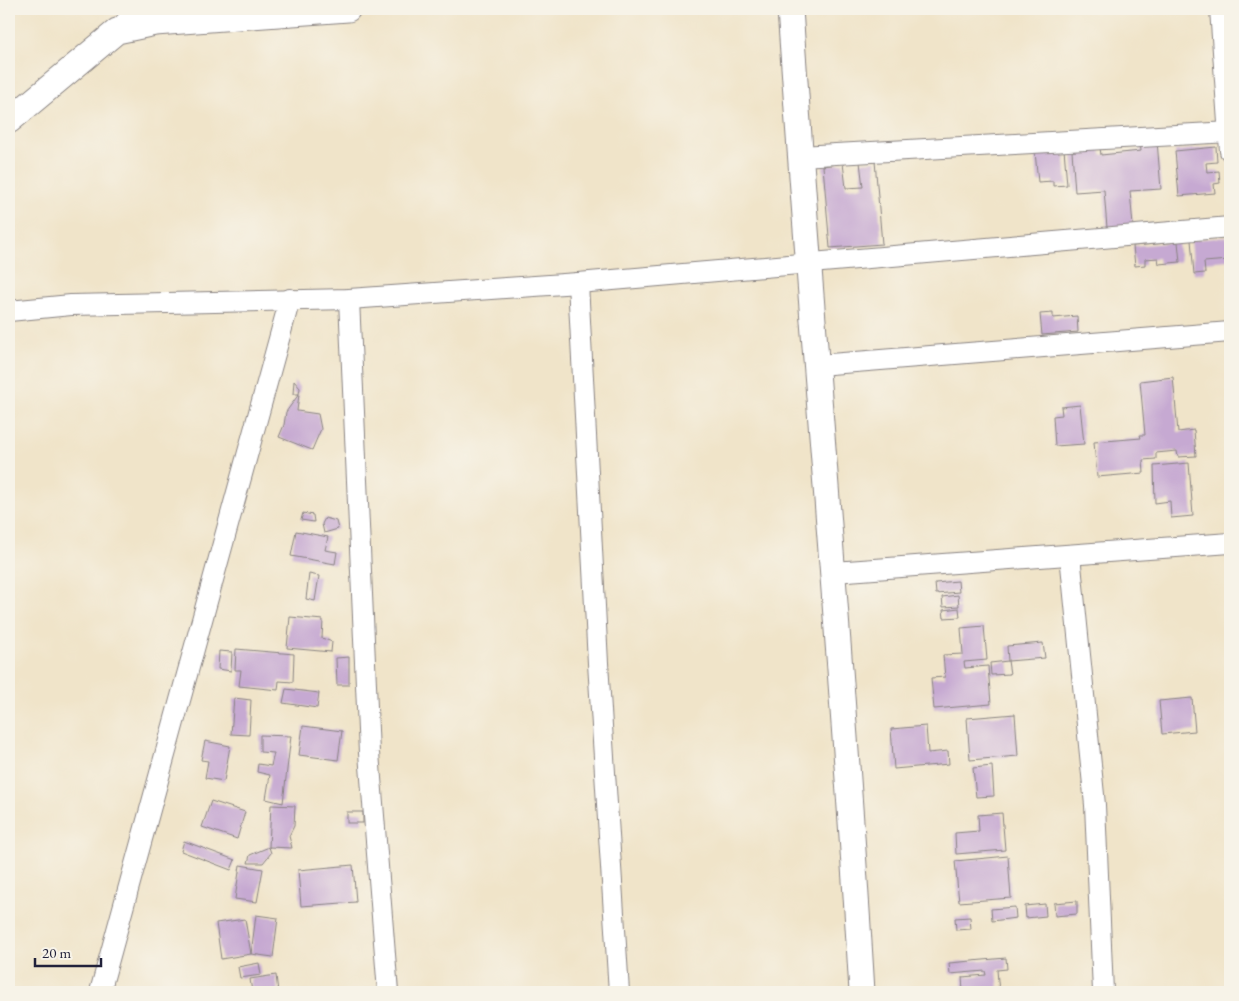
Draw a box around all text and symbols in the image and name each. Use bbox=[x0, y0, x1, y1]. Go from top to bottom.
scale bar bbox=[35, 936, 101, 968]
text: 20 m bbox=[42, 943, 71, 962]

